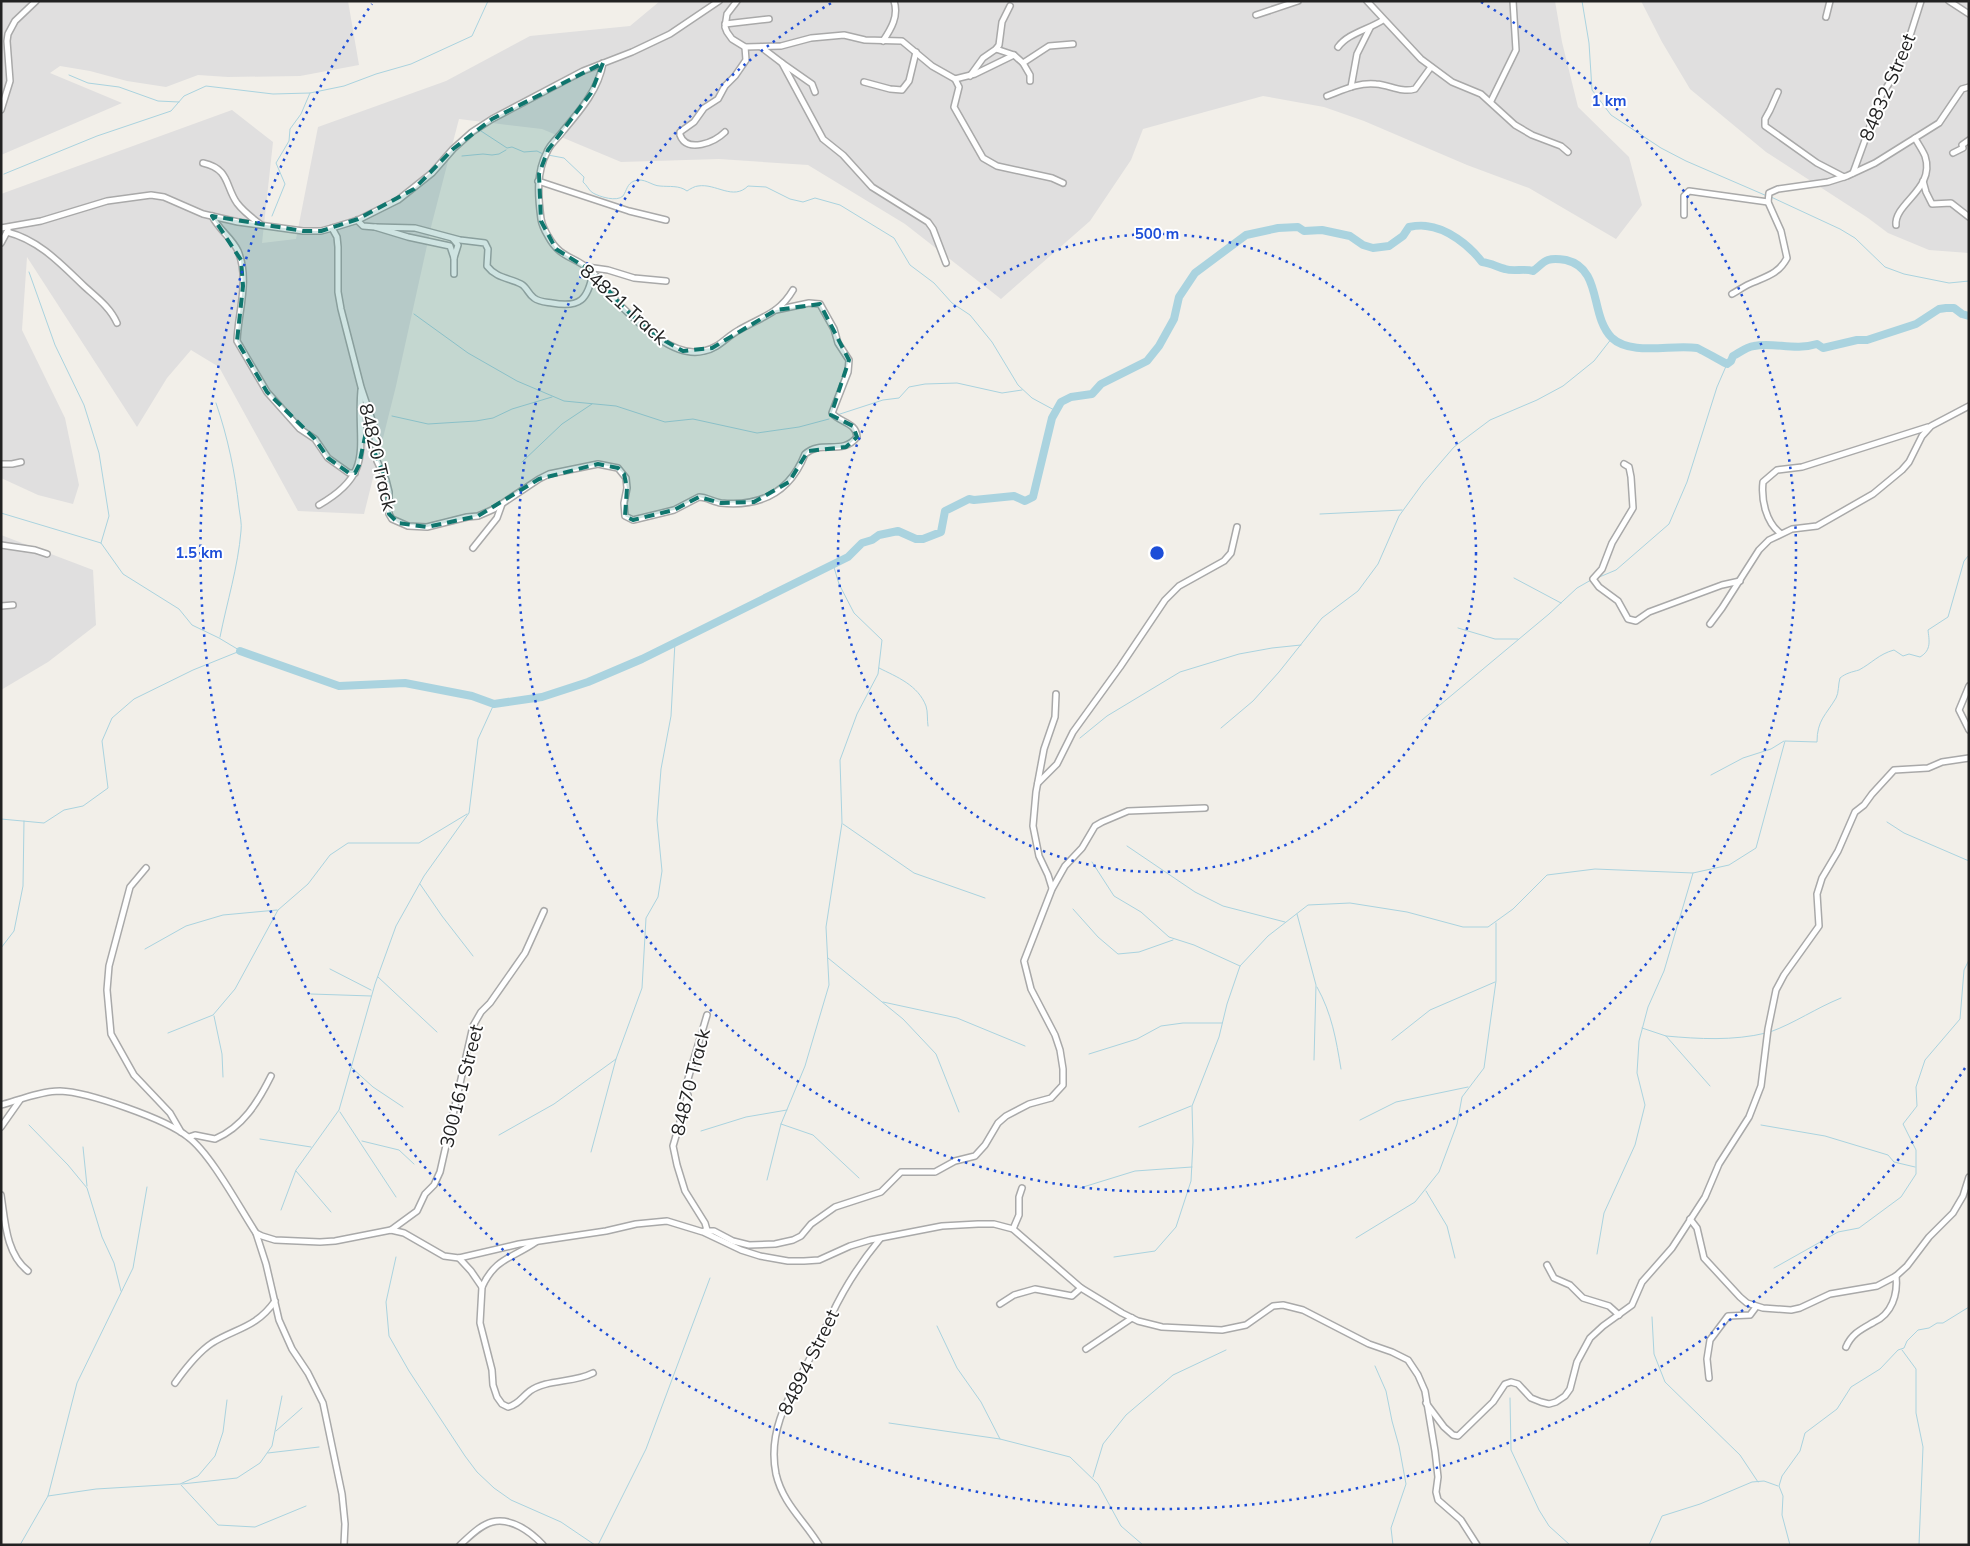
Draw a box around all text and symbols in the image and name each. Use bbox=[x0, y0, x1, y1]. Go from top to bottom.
street label: 84832 Street bbox=[1854, 29, 1921, 144]
text: 1 km bbox=[1592, 91, 1626, 110]
text: 500 m bbox=[1135, 224, 1179, 243]
street label: 84821 Track bbox=[575, 258, 673, 350]
street label: 84820 Track bbox=[354, 401, 402, 513]
text: 1.5 km bbox=[175, 543, 223, 562]
centre of rings bbox=[1148, 544, 1166, 562]
street label: 300161 Street bbox=[434, 1022, 488, 1150]
street label: 84870 Track bbox=[665, 1026, 715, 1138]
street label: 84894 Street bbox=[772, 1305, 844, 1419]

